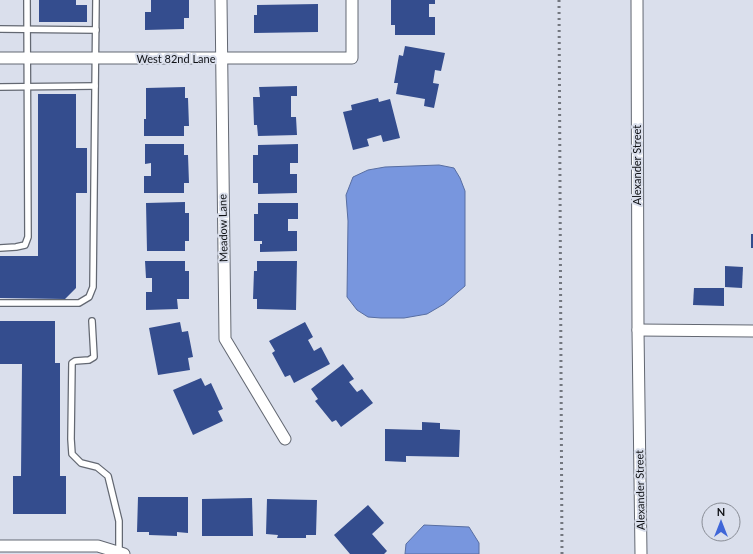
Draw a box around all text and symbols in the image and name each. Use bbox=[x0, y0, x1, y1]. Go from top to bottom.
street label: West 82nd Lane bbox=[136, 52, 216, 65]
street label: Alexander Street bbox=[630, 125, 643, 205]
street label: Meadow Lane bbox=[215, 194, 230, 262]
street label: Alexander Street bbox=[632, 450, 647, 530]
north arrow bbox=[701, 502, 741, 542]
text: N bbox=[717, 505, 725, 518]

